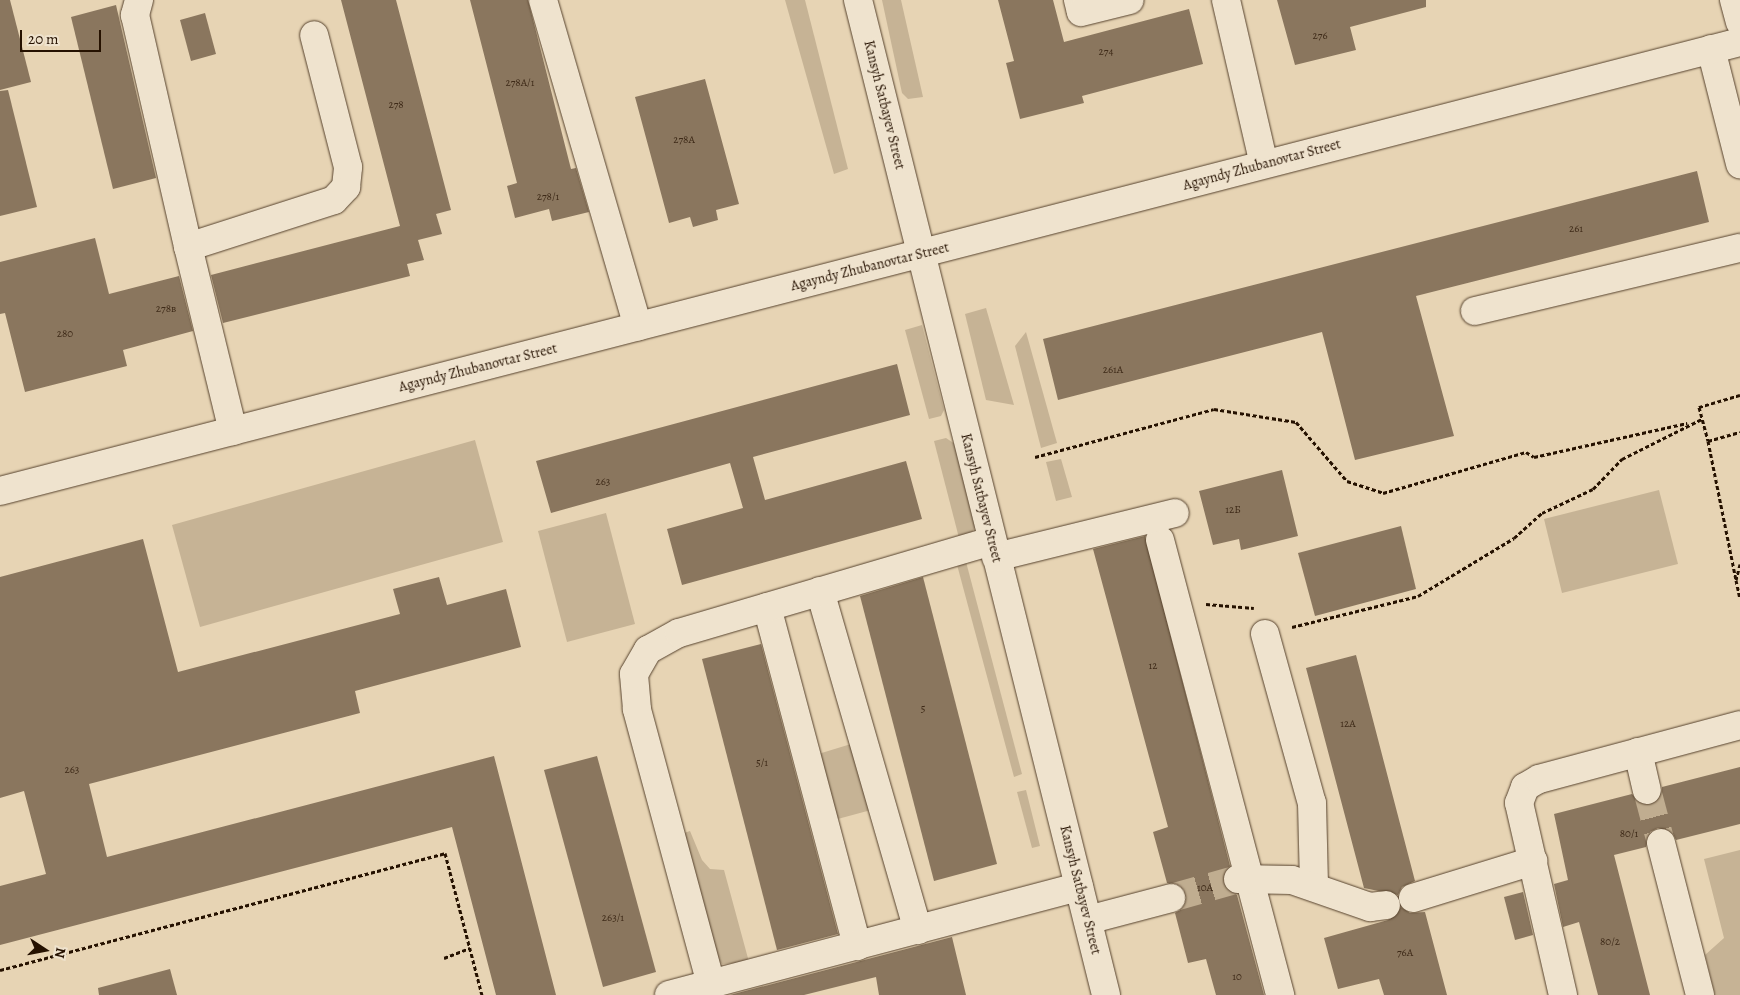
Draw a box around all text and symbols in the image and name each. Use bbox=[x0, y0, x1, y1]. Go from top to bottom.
scale bar bbox=[22, 20, 104, 52]
text: 20 m bbox=[28, 29, 59, 49]
house number: 276 bbox=[1313, 29, 1327, 43]
street label: Kansyh Satbayev Street bbox=[860, 39, 908, 171]
house number: 274 bbox=[1099, 45, 1113, 59]
house number: 278А/1 bbox=[506, 76, 534, 90]
house number: 278 bbox=[388, 98, 404, 112]
house number: 278А bbox=[673, 133, 695, 147]
street label: Agayndy Zhubanovtar Street bbox=[1181, 136, 1343, 194]
house number: 278/1 bbox=[537, 190, 559, 204]
house number: 261 bbox=[1569, 222, 1583, 236]
street label: Agayndy Zhubanovtar Street bbox=[789, 239, 951, 295]
house number: 278в bbox=[156, 302, 176, 316]
house number: 280 bbox=[57, 327, 73, 341]
street label: Agayndy Zhubanovtar Street bbox=[397, 340, 559, 396]
house number: 261А bbox=[1103, 363, 1123, 377]
street label: Kansyh Satbayev Street bbox=[957, 432, 1005, 564]
house number: 263 bbox=[596, 475, 610, 489]
house number: 12Б bbox=[1225, 503, 1241, 517]
house number: 12 bbox=[1149, 659, 1157, 673]
house number: 5 bbox=[921, 702, 925, 716]
house number: 12А bbox=[1340, 717, 1356, 731]
house number: 5/1 bbox=[756, 756, 768, 770]
house number: 263 bbox=[65, 763, 79, 777]
street label: Kansyh Satbayev Street bbox=[1056, 824, 1104, 956]
house number: 80/1 bbox=[1620, 827, 1638, 841]
house number: 10А bbox=[1197, 881, 1213, 895]
house number: 263/1 bbox=[602, 911, 624, 925]
north arrow bbox=[20, 925, 70, 975]
house number: 80/2 bbox=[1600, 935, 1620, 949]
text: N bbox=[50, 946, 71, 960]
house number: 76А bbox=[1397, 946, 1413, 960]
house number: 10 bbox=[1232, 970, 1242, 984]

